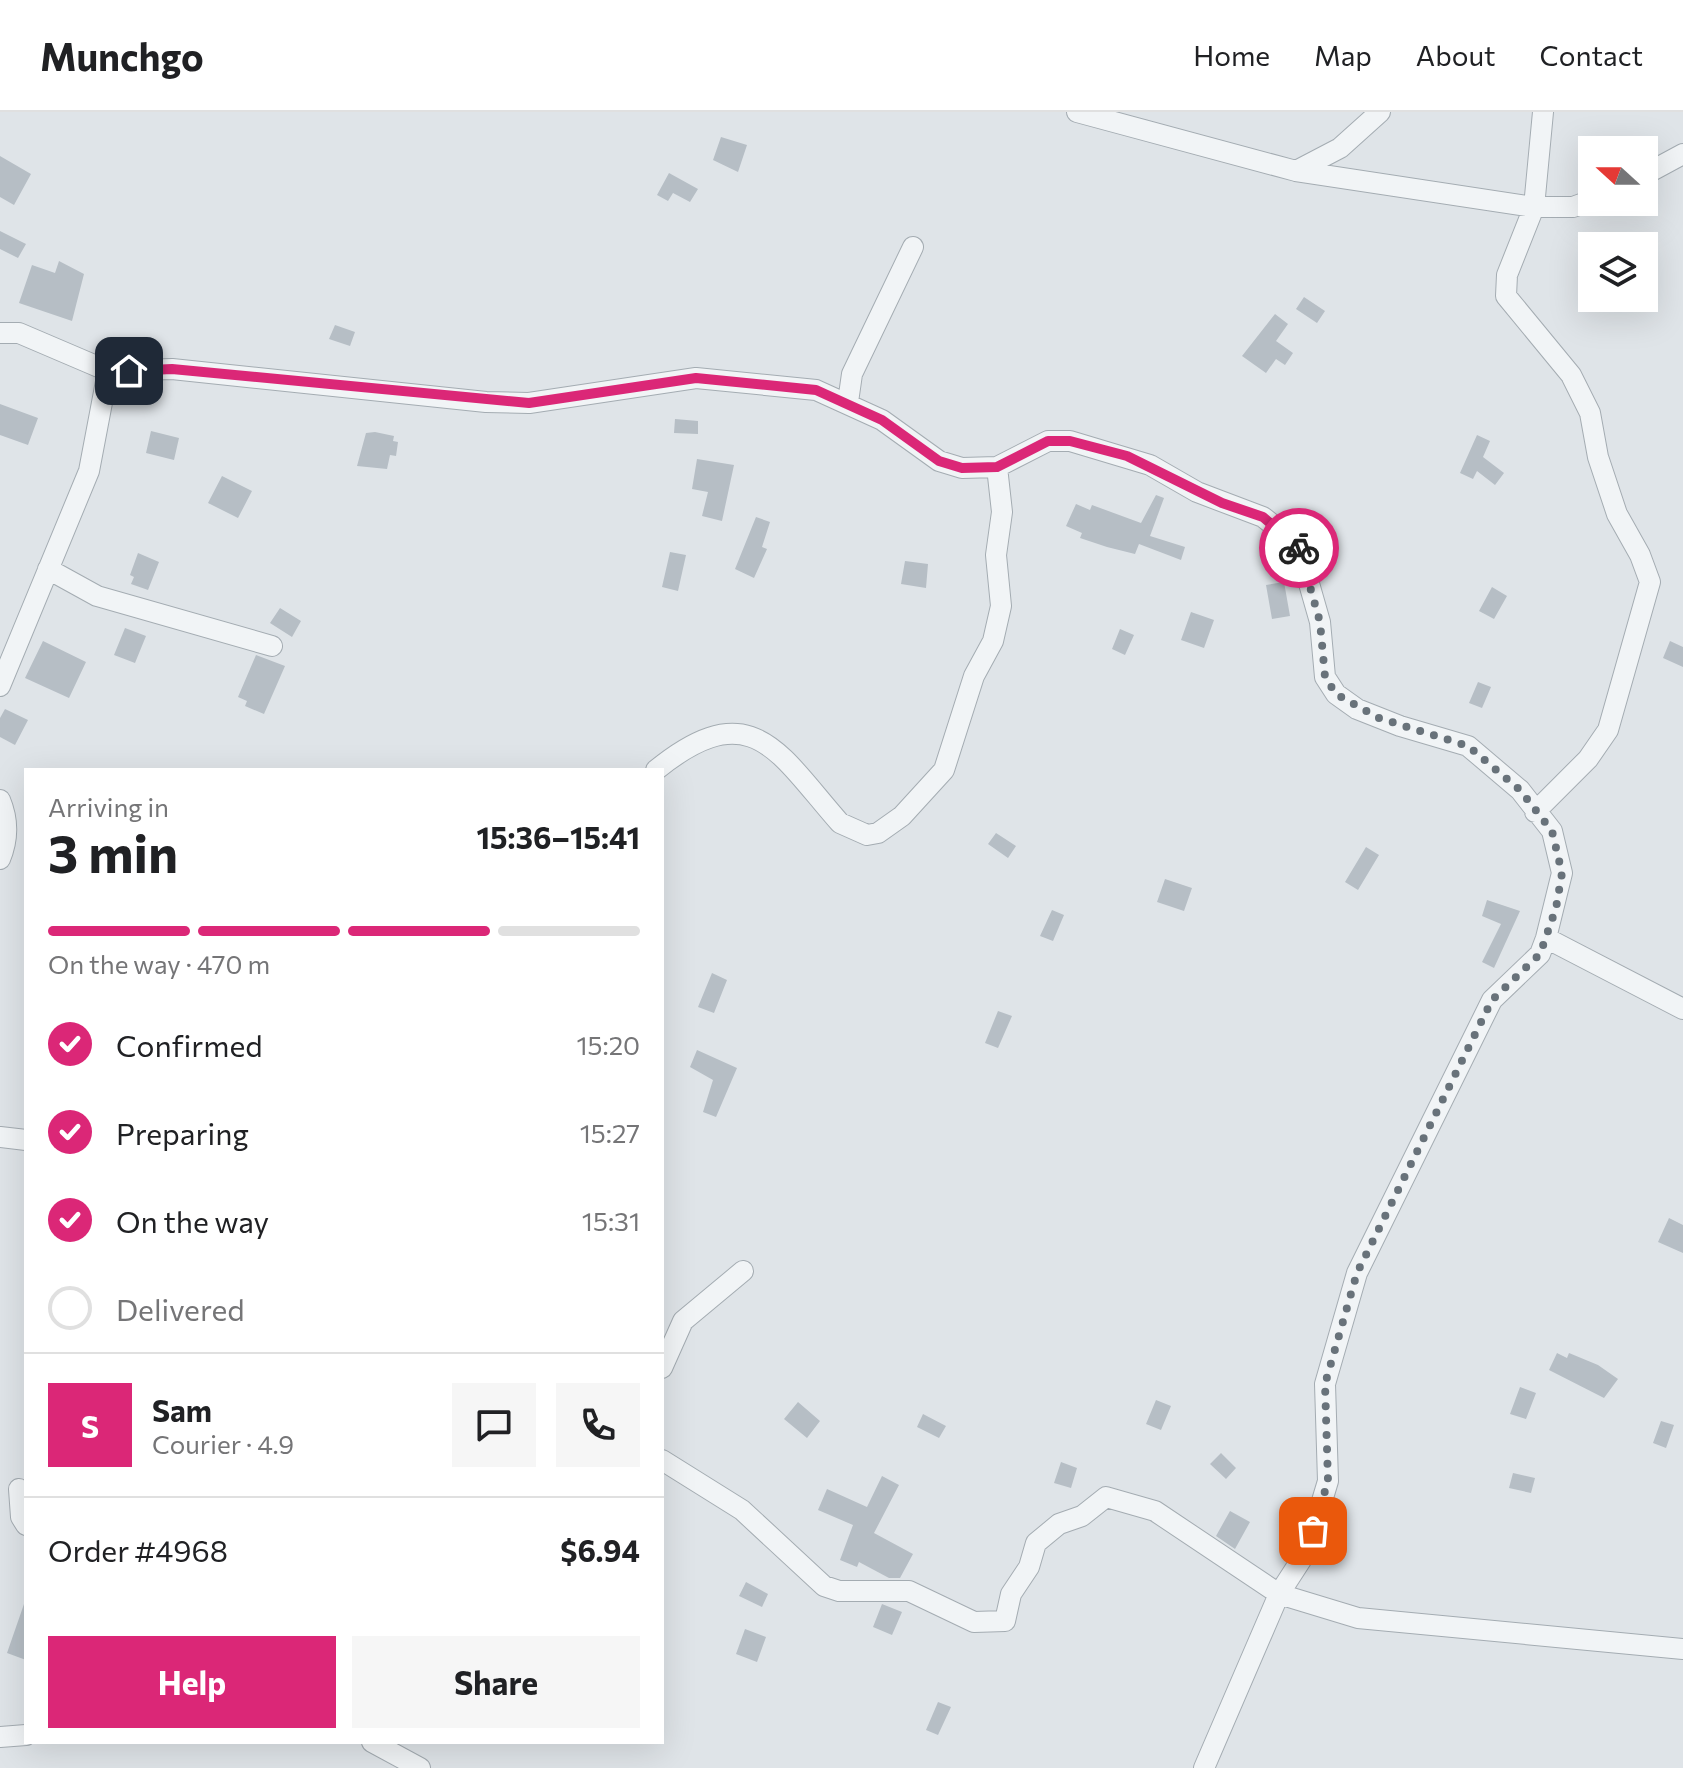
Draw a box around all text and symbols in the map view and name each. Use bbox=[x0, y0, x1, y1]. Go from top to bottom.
text: Munchgo bbox=[40, 32, 204, 79]
text: Home bbox=[1193, 38, 1270, 72]
text: Map bbox=[1314, 38, 1372, 72]
text: About bbox=[1416, 38, 1496, 72]
text: Contact bbox=[1540, 38, 1643, 72]
north arrow bbox=[1578, 136, 1658, 216]
map controls bbox=[1578, 136, 1658, 312]
button: layers bbox=[1578, 232, 1658, 312]
pin bbox=[95, 337, 163, 405]
icon: home bbox=[107, 349, 151, 393]
courier bbox=[1259, 508, 1339, 588]
icon: bike bbox=[1277, 526, 1321, 570]
text: Arriving in bbox=[48, 791, 169, 822]
text: 15:36–15:41 bbox=[477, 818, 640, 855]
text: 3 min bbox=[48, 820, 178, 884]
text: On the way · 470 m bbox=[48, 948, 270, 979]
icon: check bbox=[48, 1022, 92, 1066]
text: Confirmed bbox=[116, 1026, 263, 1063]
text: 15:20 bbox=[577, 1029, 640, 1060]
icon: check bbox=[48, 1110, 92, 1154]
text: Preparing bbox=[116, 1114, 249, 1151]
text: 15:27 bbox=[580, 1117, 640, 1148]
icon: check bbox=[48, 1198, 92, 1242]
text: On the way bbox=[116, 1202, 269, 1239]
text: 15:31 bbox=[582, 1205, 640, 1236]
text: Delivered bbox=[116, 1290, 245, 1327]
button: chat bbox=[452, 1383, 536, 1467]
button: phone bbox=[556, 1383, 640, 1467]
text: Sam bbox=[152, 1391, 212, 1428]
text: S bbox=[81, 1407, 99, 1444]
text: Courier · 4.9 bbox=[152, 1428, 294, 1459]
pin bbox=[1279, 1497, 1347, 1565]
icon: bag bbox=[1291, 1509, 1335, 1553]
text: Order #4968 bbox=[48, 1531, 228, 1568]
text: $6.94 bbox=[560, 1531, 640, 1568]
button: Help bbox=[48, 1636, 336, 1728]
button: Share bbox=[352, 1636, 640, 1728]

